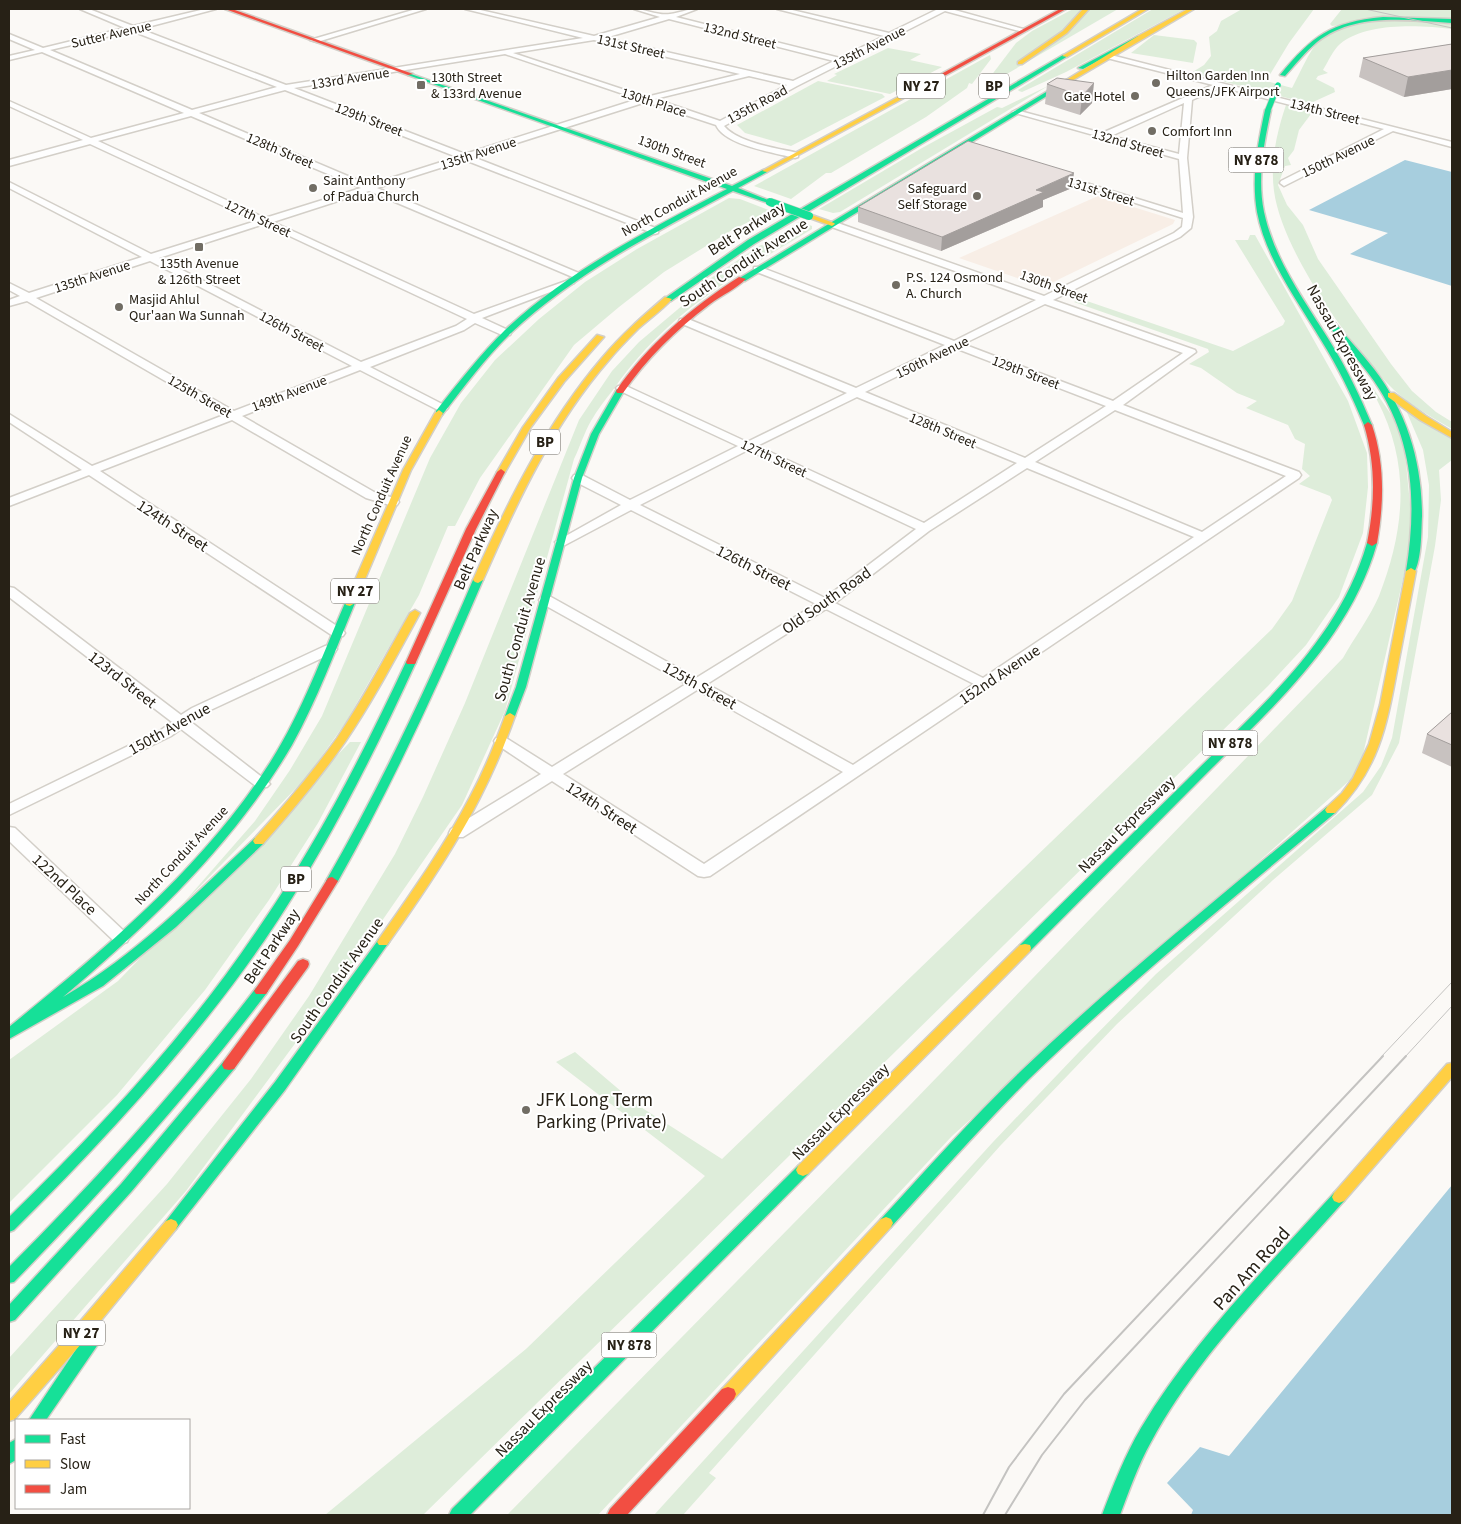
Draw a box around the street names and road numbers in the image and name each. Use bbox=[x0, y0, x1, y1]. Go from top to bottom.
street label: Sutter Avenue bbox=[69, 16, 153, 54]
street label: 132nd Street bbox=[701, 17, 778, 55]
street label: 135th Avenue bbox=[830, 21, 909, 75]
street label: 131st Street bbox=[595, 29, 667, 65]
street label: 133rd Avenue bbox=[309, 63, 391, 95]
road number: NY 27 bbox=[897, 74, 945, 98]
road number: BP bbox=[979, 74, 1009, 98]
street label: 135th Road bbox=[724, 81, 791, 129]
street label: 130th Place bbox=[618, 83, 689, 123]
street label: 134th Street bbox=[1288, 94, 1362, 130]
street label: 129th Street bbox=[332, 98, 406, 142]
street label: 132nd Street bbox=[1089, 124, 1166, 164]
street label: 128th Street bbox=[243, 128, 316, 174]
street label: 130th Street bbox=[635, 130, 709, 174]
street label: 150th Avenue bbox=[1298, 131, 1378, 183]
street label: 135th Avenue bbox=[438, 132, 519, 176]
road number: NY 878 bbox=[1228, 148, 1284, 172]
street label: North Conduit Avenue bbox=[618, 162, 741, 242]
street label: 131st Street bbox=[1065, 172, 1137, 212]
street label: 127th Street bbox=[221, 195, 294, 243]
street label: Belt Parkway bbox=[704, 196, 790, 261]
street label: South Conduit Avenue bbox=[675, 213, 812, 313]
street label: 135th Avenue bbox=[52, 255, 133, 299]
street label: 130th Street bbox=[1017, 265, 1091, 309]
street label: Nassau Expressway bbox=[1301, 281, 1383, 405]
street label: 126th Street bbox=[255, 306, 328, 358]
street label: 150th Avenue bbox=[892, 332, 972, 384]
street label: 129th Street bbox=[989, 351, 1063, 395]
street label: 125th Street bbox=[164, 370, 236, 423]
street label: 149th Avenue bbox=[249, 370, 330, 417]
street label: 128th Street bbox=[906, 408, 979, 454]
road number: BP bbox=[530, 430, 560, 454]
street label: North Conduit Avenue bbox=[346, 432, 417, 559]
street label: 127th Street bbox=[737, 435, 810, 483]
street label: 124th Street bbox=[132, 494, 213, 558]
street label: Belt Parkway bbox=[448, 505, 504, 594]
street label: 126th Street bbox=[712, 540, 795, 596]
street label: South Conduit Avenue bbox=[489, 554, 551, 704]
street label: Old South Road bbox=[778, 562, 876, 640]
road number: NY 27 bbox=[331, 578, 379, 604]
street label: 152nd Avenue bbox=[954, 639, 1045, 710]
street label: 123rd Street bbox=[84, 646, 162, 714]
street label: 125th Street bbox=[659, 657, 741, 715]
street label: 150th Avenue bbox=[125, 697, 214, 760]
road number: NY 878 bbox=[1202, 730, 1258, 756]
street label: Nassau Expressway bbox=[1073, 771, 1181, 878]
street label: 124th Street bbox=[561, 776, 642, 840]
street label: North Conduit Avenue bbox=[130, 802, 233, 910]
street label: 122nd Place bbox=[27, 849, 101, 920]
road number: BP bbox=[281, 866, 311, 892]
street label: Belt Parkway bbox=[238, 904, 306, 989]
street label: South Conduit Avenue bbox=[285, 913, 389, 1048]
street label: Nassau Expressway bbox=[787, 1058, 895, 1165]
street label: Pan Am Road bbox=[1207, 1221, 1297, 1317]
road number: NY 27 bbox=[57, 1320, 105, 1346]
road number: NY 878 bbox=[602, 1332, 656, 1358]
street label: Nassau Expressway bbox=[490, 1355, 598, 1462]

